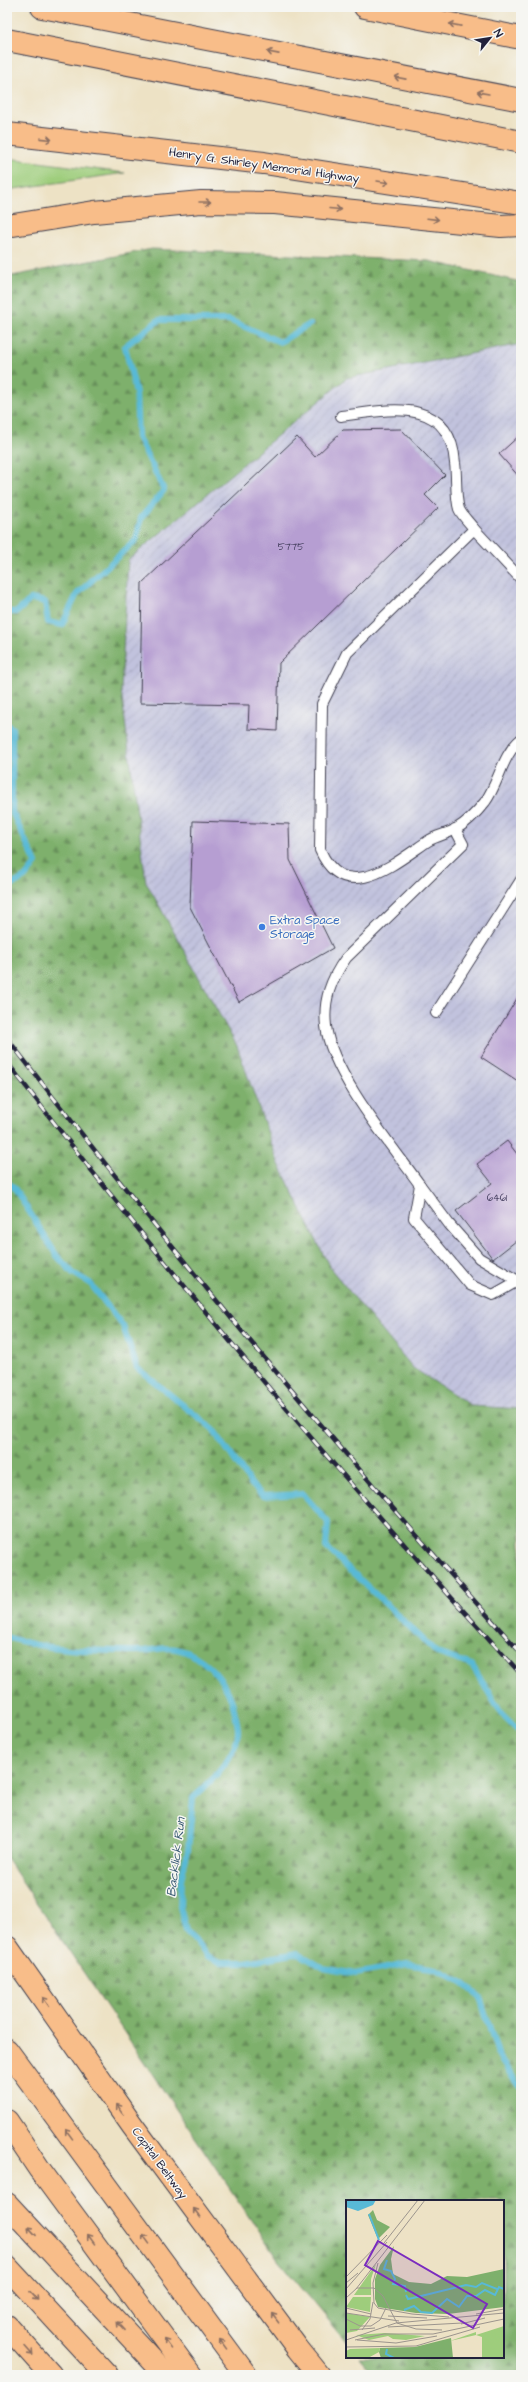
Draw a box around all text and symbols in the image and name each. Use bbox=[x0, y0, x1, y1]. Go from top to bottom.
north arrow bbox=[470, 18, 510, 58]
one-way arrow bbox=[449, 20, 462, 28]
text: N bbox=[490, 27, 506, 40]
one-way arrow bbox=[267, 48, 280, 56]
one-way arrow bbox=[394, 73, 407, 81]
one-way arrow bbox=[476, 89, 489, 97]
one-way arrow bbox=[39, 135, 52, 142]
street label: Henry G. Shirley Memorial Highway bbox=[168, 144, 360, 188]
one-way arrow bbox=[376, 178, 389, 186]
one-way arrow bbox=[198, 198, 211, 206]
one-way arrow bbox=[328, 205, 341, 212]
one-way arrow bbox=[426, 215, 439, 223]
house number: 5775 bbox=[278, 540, 304, 554]
place label: Extra Space Storage bbox=[270, 912, 340, 944]
marker: Extra Space Storage bbox=[257, 922, 267, 932]
house number: 6461 bbox=[487, 1191, 508, 1205]
water label: Backlick Run bbox=[162, 1815, 190, 1898]
one-way arrow bbox=[42, 1997, 50, 2008]
one-way arrow bbox=[116, 2103, 124, 2114]
street label: Capital Beltway bbox=[127, 2124, 192, 2204]
one-way arrow bbox=[65, 2129, 73, 2140]
inset map bbox=[346, 2200, 504, 2358]
one-way arrow bbox=[193, 2208, 201, 2219]
one-way arrow bbox=[27, 2226, 37, 2236]
one-way arrow bbox=[142, 2233, 150, 2244]
one-way arrow bbox=[87, 2234, 95, 2245]
one-way arrow bbox=[29, 2291, 38, 2301]
one-way arrow bbox=[270, 2313, 279, 2324]
one-way arrow bbox=[116, 2321, 125, 2331]
one-way arrow bbox=[164, 2338, 172, 2349]
one-way arrow bbox=[219, 2338, 227, 2349]
one-way arrow bbox=[24, 2345, 33, 2355]

